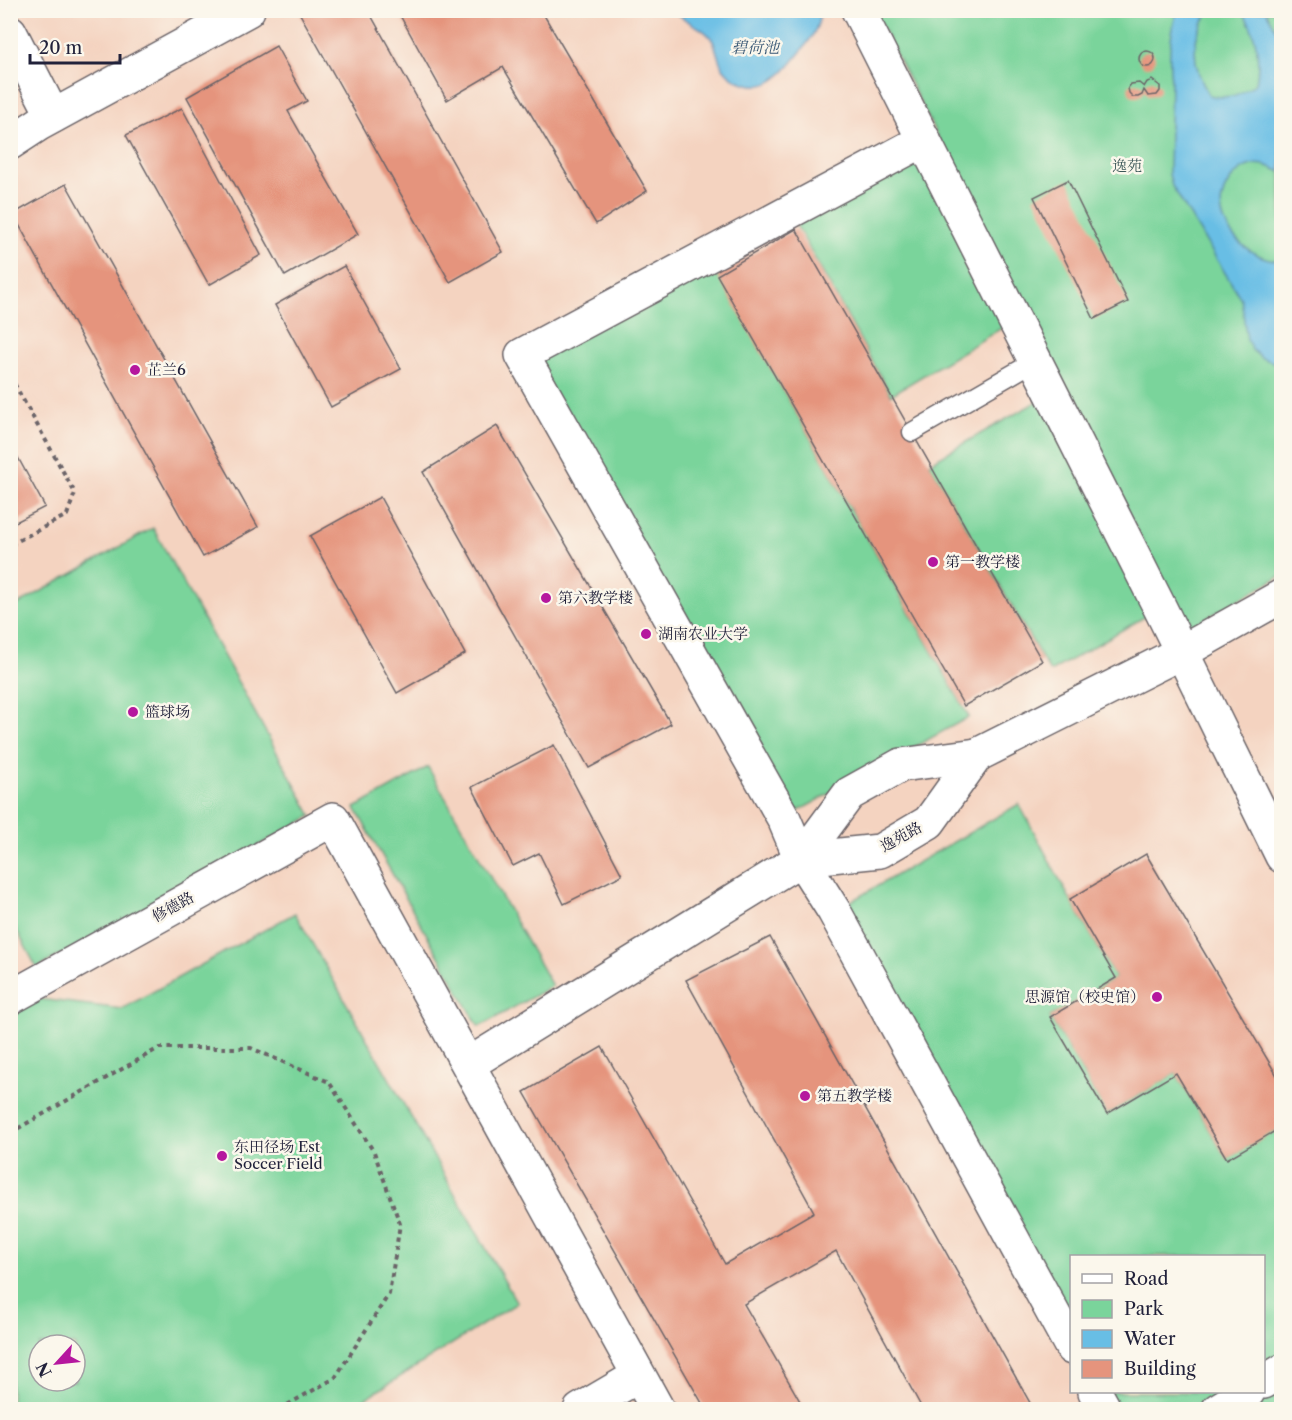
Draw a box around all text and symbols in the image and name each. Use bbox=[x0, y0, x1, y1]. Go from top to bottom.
scale bar bbox=[30, 27, 120, 65]
text: 20 m bbox=[39, 37, 83, 59]
water label: 碧荷池 bbox=[731, 37, 781, 57]
park label: 逸苑 bbox=[1112, 156, 1142, 175]
place label: 芷兰6 bbox=[147, 360, 186, 379]
marker: 芷兰6 bbox=[128, 363, 142, 377]
place label: 第一教学楼 bbox=[945, 552, 1020, 571]
marker: 第一教学楼 bbox=[926, 555, 940, 569]
place label: 第六教学楼 bbox=[558, 588, 633, 607]
marker: 第六教学楼 bbox=[539, 591, 553, 605]
place label: 湖南农业大学 bbox=[658, 624, 748, 643]
marker: 湖南农业大学 bbox=[639, 627, 653, 641]
place label: 篮球场 bbox=[145, 702, 190, 721]
marker: 篮球场 bbox=[126, 705, 140, 719]
street label: 逸苑路 bbox=[876, 817, 925, 856]
street label: 修德路 bbox=[148, 887, 197, 926]
place label: 思源馆（校史馆） bbox=[1025, 987, 1145, 1006]
marker: 思源馆（校史馆） bbox=[1150, 990, 1164, 1004]
place label: 第五教学楼 bbox=[817, 1086, 892, 1105]
marker: 第五教学楼 bbox=[798, 1089, 812, 1103]
place label: 东田径场 Est Soccer Field bbox=[234, 1137, 323, 1173]
marker: 东田径场 Est Soccer Field bbox=[215, 1149, 229, 1163]
legend bbox=[1070, 1255, 1265, 1393]
text: Road bbox=[1124, 1268, 1169, 1290]
text: Park bbox=[1124, 1298, 1165, 1320]
text: Water bbox=[1123, 1328, 1176, 1350]
north arrow bbox=[27, 1333, 87, 1393]
text: Building bbox=[1124, 1358, 1196, 1380]
text: N bbox=[32, 1359, 56, 1381]

